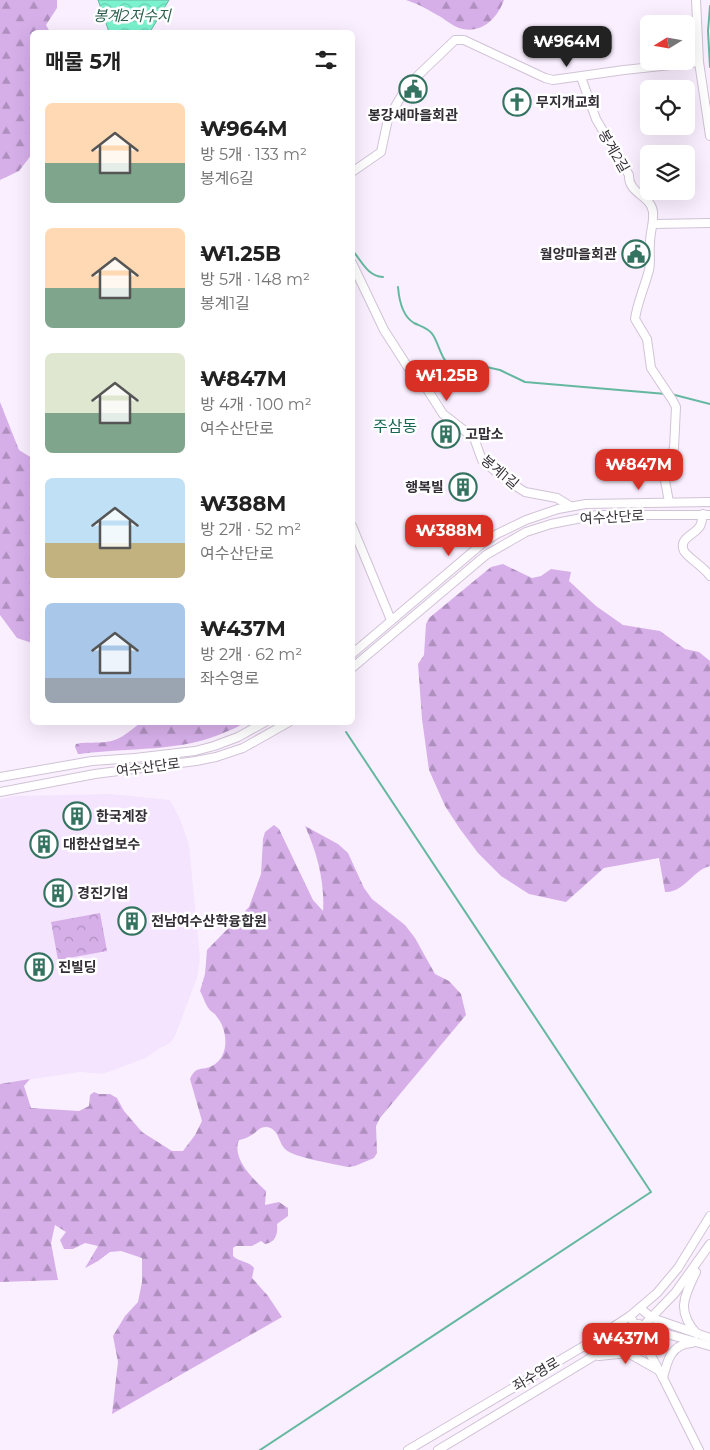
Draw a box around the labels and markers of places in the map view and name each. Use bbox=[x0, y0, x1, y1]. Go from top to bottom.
pin: ₩964M bbox=[532, 26, 602, 68]
public building icon: 봉강새마을회관 bbox=[398, 74, 428, 104]
church icon: 무지개교회 bbox=[502, 87, 532, 117]
place label: 무지개교회 bbox=[536, 93, 600, 111]
place label: 봉강새마을회관 bbox=[368, 106, 458, 124]
public building icon: 월앙마을회관 bbox=[621, 239, 651, 269]
place label: 월앙마을회관 bbox=[540, 245, 617, 263]
pin: ₩1.25B bbox=[406, 360, 488, 402]
building icon: 고맙소 bbox=[431, 419, 461, 449]
place label: 고맙소 bbox=[465, 425, 504, 443]
pin: ₩847M bbox=[604, 448, 674, 491]
building icon: 행복빌 bbox=[448, 472, 478, 502]
place label: 행복빌 bbox=[405, 478, 444, 496]
pin: ₩388M bbox=[414, 514, 484, 557]
building icon: 한국계장 bbox=[62, 801, 92, 831]
place label: 한국계장 bbox=[96, 807, 148, 825]
building icon: 대한산업보수 bbox=[29, 829, 59, 859]
place label: 대한산업보수 bbox=[63, 835, 140, 853]
building icon: 경진기업 bbox=[43, 878, 73, 908]
place label: 경진기업 bbox=[77, 884, 129, 902]
building icon: 전남여수산학융합원 bbox=[117, 906, 147, 936]
place label: 전남여수산학융합원 bbox=[151, 912, 267, 930]
building icon: 진빌딩 bbox=[24, 952, 54, 982]
place label: 진빌딩 bbox=[58, 958, 97, 976]
pin: ₩437M bbox=[591, 1322, 661, 1365]

